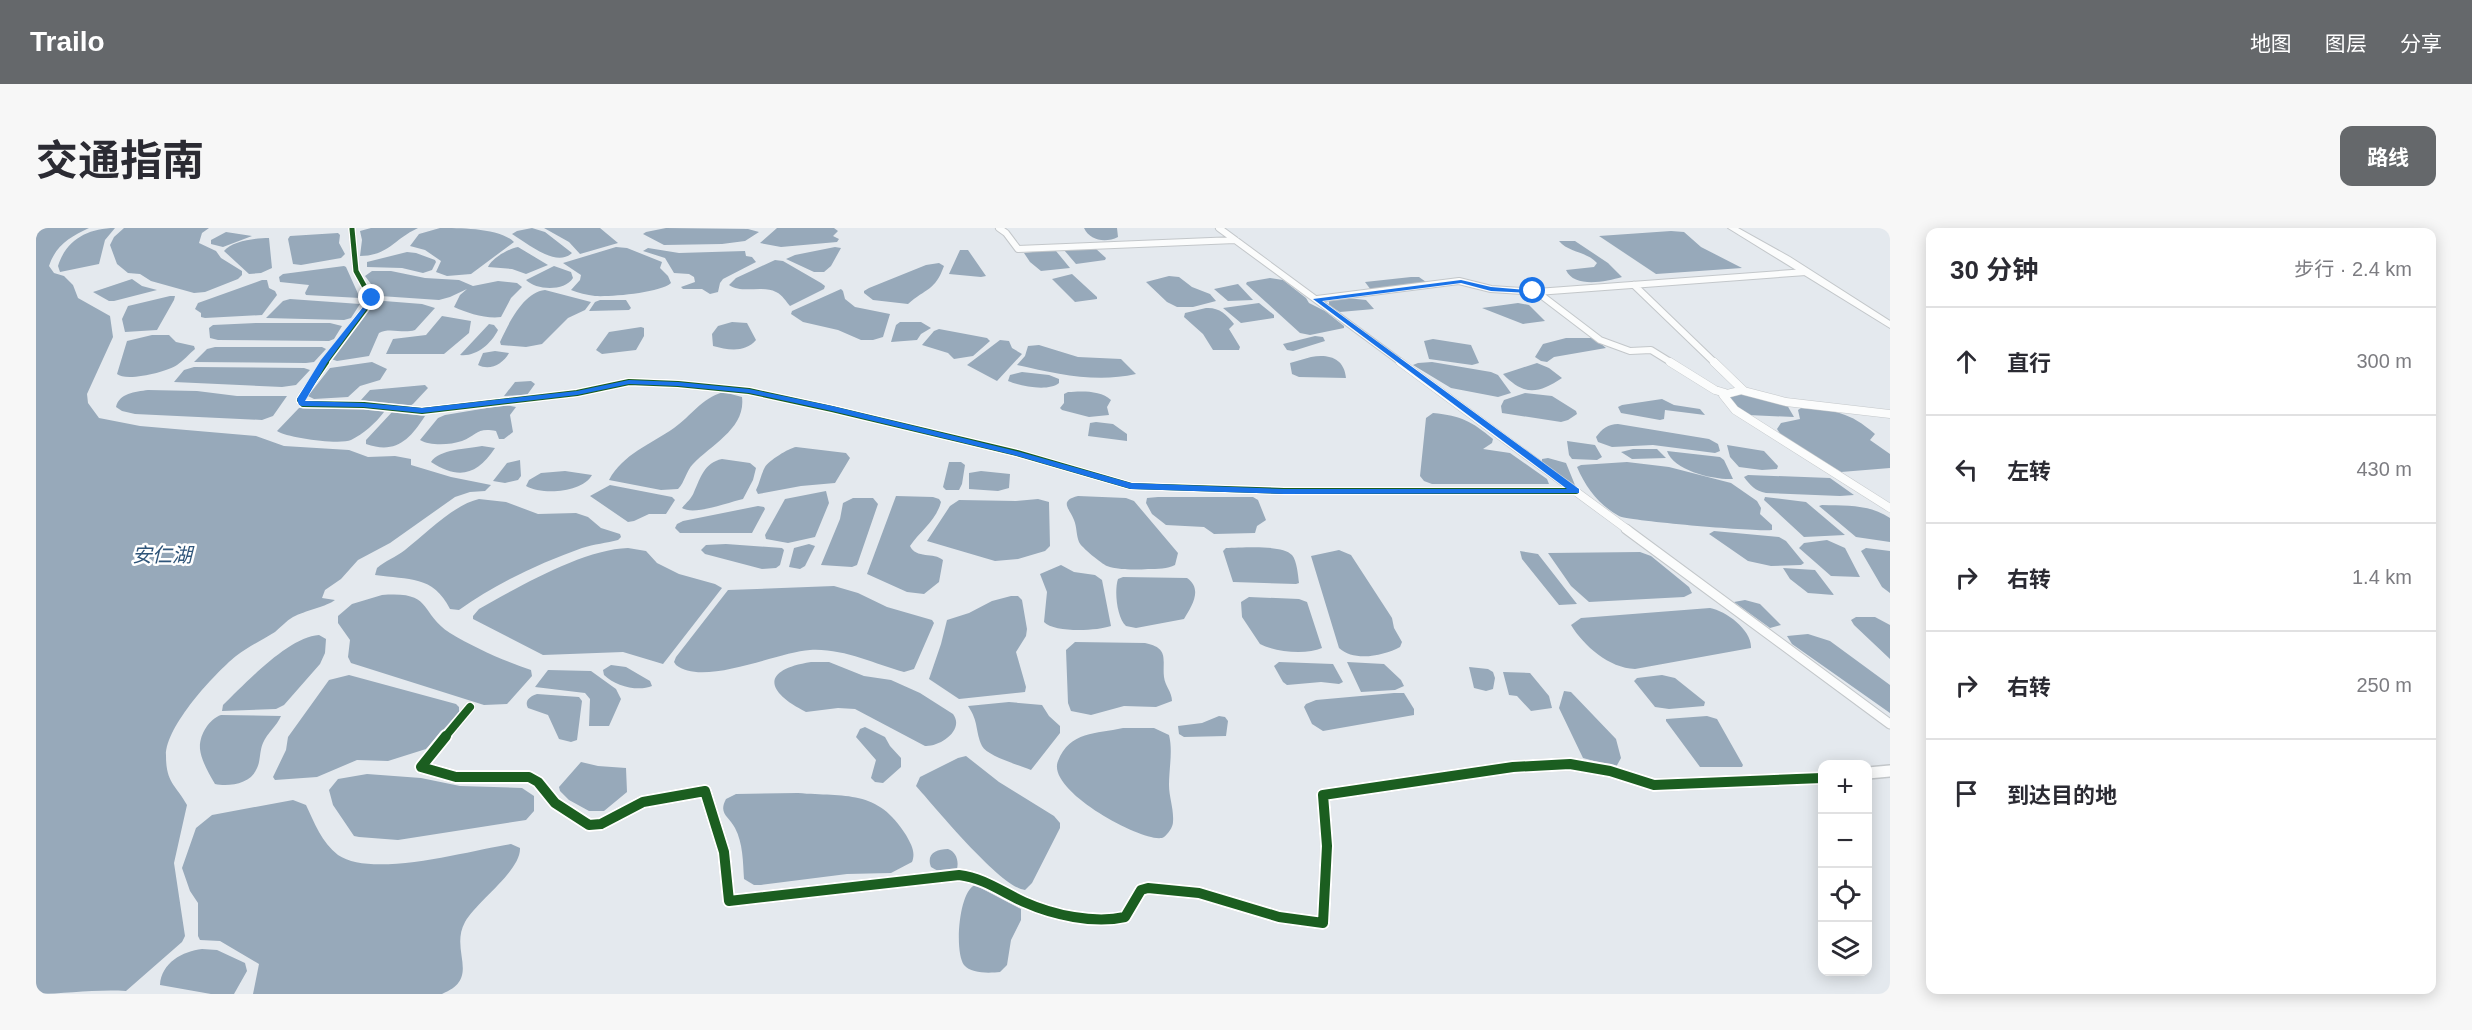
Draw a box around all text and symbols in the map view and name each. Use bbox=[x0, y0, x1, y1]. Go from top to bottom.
text: Trailo bbox=[30, 26, 105, 57]
text: 地图 bbox=[2250, 32, 2292, 55]
text: 图层 bbox=[2325, 32, 2367, 55]
text: 分享 bbox=[2400, 32, 2442, 55]
button: 路线 bbox=[2340, 126, 2436, 186]
text: 交通指南 bbox=[36, 137, 204, 184]
text: 30 分钟 bbox=[1950, 255, 2038, 285]
text: 步行 · 2.4 km bbox=[2294, 258, 2412, 280]
route start bbox=[1519, 277, 1545, 303]
route end bbox=[358, 284, 384, 310]
icon: ahead bbox=[1950, 345, 1983, 378]
text: 300 m bbox=[2356, 350, 2412, 372]
text: 直行 bbox=[2007, 351, 2051, 376]
icon: left bbox=[1950, 453, 1983, 486]
text: 430 m bbox=[2356, 458, 2412, 480]
text: 左转 bbox=[2007, 459, 2051, 484]
water label: 安仁湖 bbox=[132, 544, 195, 566]
icon: right bbox=[1950, 561, 1983, 594]
text: 1.4 km bbox=[2352, 566, 2412, 588]
text: 右转 bbox=[2007, 567, 2051, 592]
icon: right bbox=[1950, 669, 1983, 702]
text: 250 m bbox=[2356, 674, 2412, 696]
text: 右转 bbox=[2007, 675, 2051, 700]
map controls bbox=[1818, 760, 1872, 976]
button: + bbox=[1818, 760, 1872, 814]
icon: arrive bbox=[1950, 777, 1983, 810]
text: 到达目的地 bbox=[2007, 783, 2117, 808]
button: − bbox=[1818, 814, 1872, 868]
button: locate bbox=[1818, 868, 1872, 922]
button: layers bbox=[1818, 922, 1872, 976]

